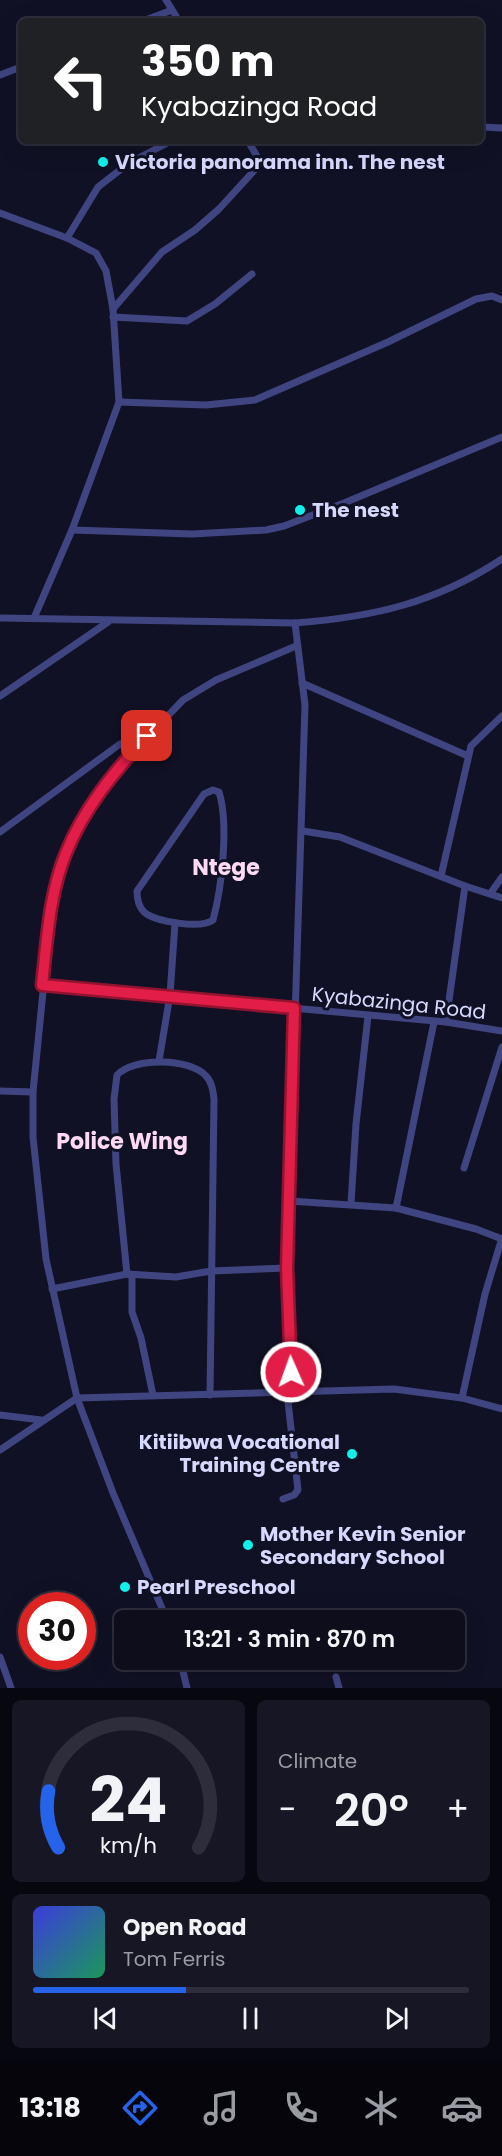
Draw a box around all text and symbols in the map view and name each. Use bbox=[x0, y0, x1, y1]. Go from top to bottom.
text: 350 m bbox=[141, 32, 274, 91]
icon: left bbox=[42, 42, 120, 120]
text: Kyabazinga Road bbox=[141, 88, 377, 125]
place label: Victoria panorama inn. The nest bbox=[115, 148, 445, 176]
marker: Victoria panorama inn. The nest bbox=[96, 155, 110, 169]
place label: The nest bbox=[312, 496, 399, 524]
marker: The nest bbox=[293, 503, 307, 517]
pin bbox=[121, 710, 172, 761]
icon: arrive bbox=[130, 719, 163, 752]
district label: Ntege bbox=[192, 852, 260, 883]
street label: Kyabazinga Road bbox=[311, 980, 487, 1026]
district label: Police Wing bbox=[56, 1126, 188, 1157]
position arrow bbox=[259, 1340, 323, 1404]
place label: Kitiibwa Vocational Training Centre bbox=[139, 1428, 340, 1479]
marker: Kitiibwa Vocational Training Centre bbox=[345, 1447, 359, 1461]
place label: Mother Kevin Senior Secondary School bbox=[260, 1520, 466, 1571]
marker: Mother Kevin Senior Secondary School bbox=[241, 1538, 255, 1552]
place label: Pearl Preschool bbox=[137, 1573, 296, 1601]
marker: Pearl Preschool bbox=[118, 1580, 132, 1594]
speed limit sign: 30 bbox=[18, 1592, 96, 1670]
text: 13:21 · 3 min · 870 m bbox=[184, 1624, 395, 1655]
text: Climate bbox=[278, 1747, 357, 1775]
text: 24 bbox=[90, 1756, 167, 1844]
text: 20° bbox=[334, 1779, 409, 1842]
text: − bbox=[278, 1786, 296, 1833]
text: + bbox=[446, 1786, 469, 1833]
text: km/h bbox=[100, 1830, 157, 1861]
text: Open Road bbox=[123, 1912, 247, 1943]
text: Tom Ferris bbox=[123, 1945, 225, 1973]
icon: previous bbox=[89, 2002, 122, 2035]
icon: pause bbox=[234, 2002, 267, 2035]
icon: next bbox=[380, 2002, 413, 2035]
icon: directions bbox=[119, 2087, 161, 2129]
icon: music bbox=[200, 2087, 242, 2129]
icon: phone bbox=[280, 2087, 322, 2129]
icon: climate bbox=[360, 2087, 402, 2129]
icon: car bbox=[441, 2087, 483, 2129]
text: 13:18 bbox=[19, 2089, 81, 2126]

